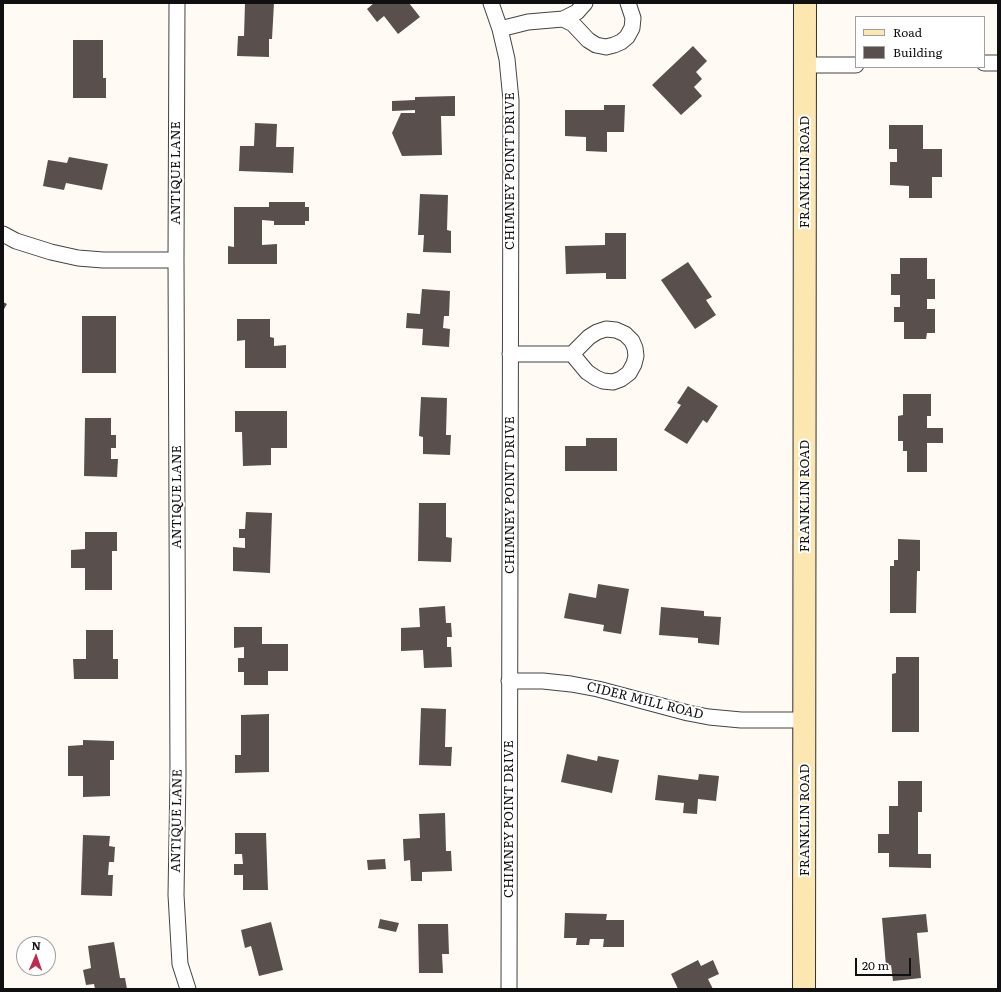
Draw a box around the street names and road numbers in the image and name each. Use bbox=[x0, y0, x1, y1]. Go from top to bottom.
street label: CHIMNEY POINT DRIVE bbox=[502, 92, 518, 250]
street label: FRANKLIN ROAD bbox=[797, 116, 813, 228]
street label: ANTIQUE LANE bbox=[168, 121, 184, 225]
street label: CHIMNEY POINT DRIVE bbox=[502, 416, 518, 574]
street label: FRANKLIN ROAD bbox=[797, 440, 813, 552]
street label: ANTIQUE LANE bbox=[169, 445, 185, 549]
street label: CIDER MILL ROAD bbox=[585, 679, 705, 723]
street label: CHIMNEY POINT DRIVE bbox=[501, 740, 517, 898]
street label: FRANKLIN ROAD bbox=[797, 764, 813, 876]
street label: ANTIQUE LANE bbox=[168, 769, 186, 873]

